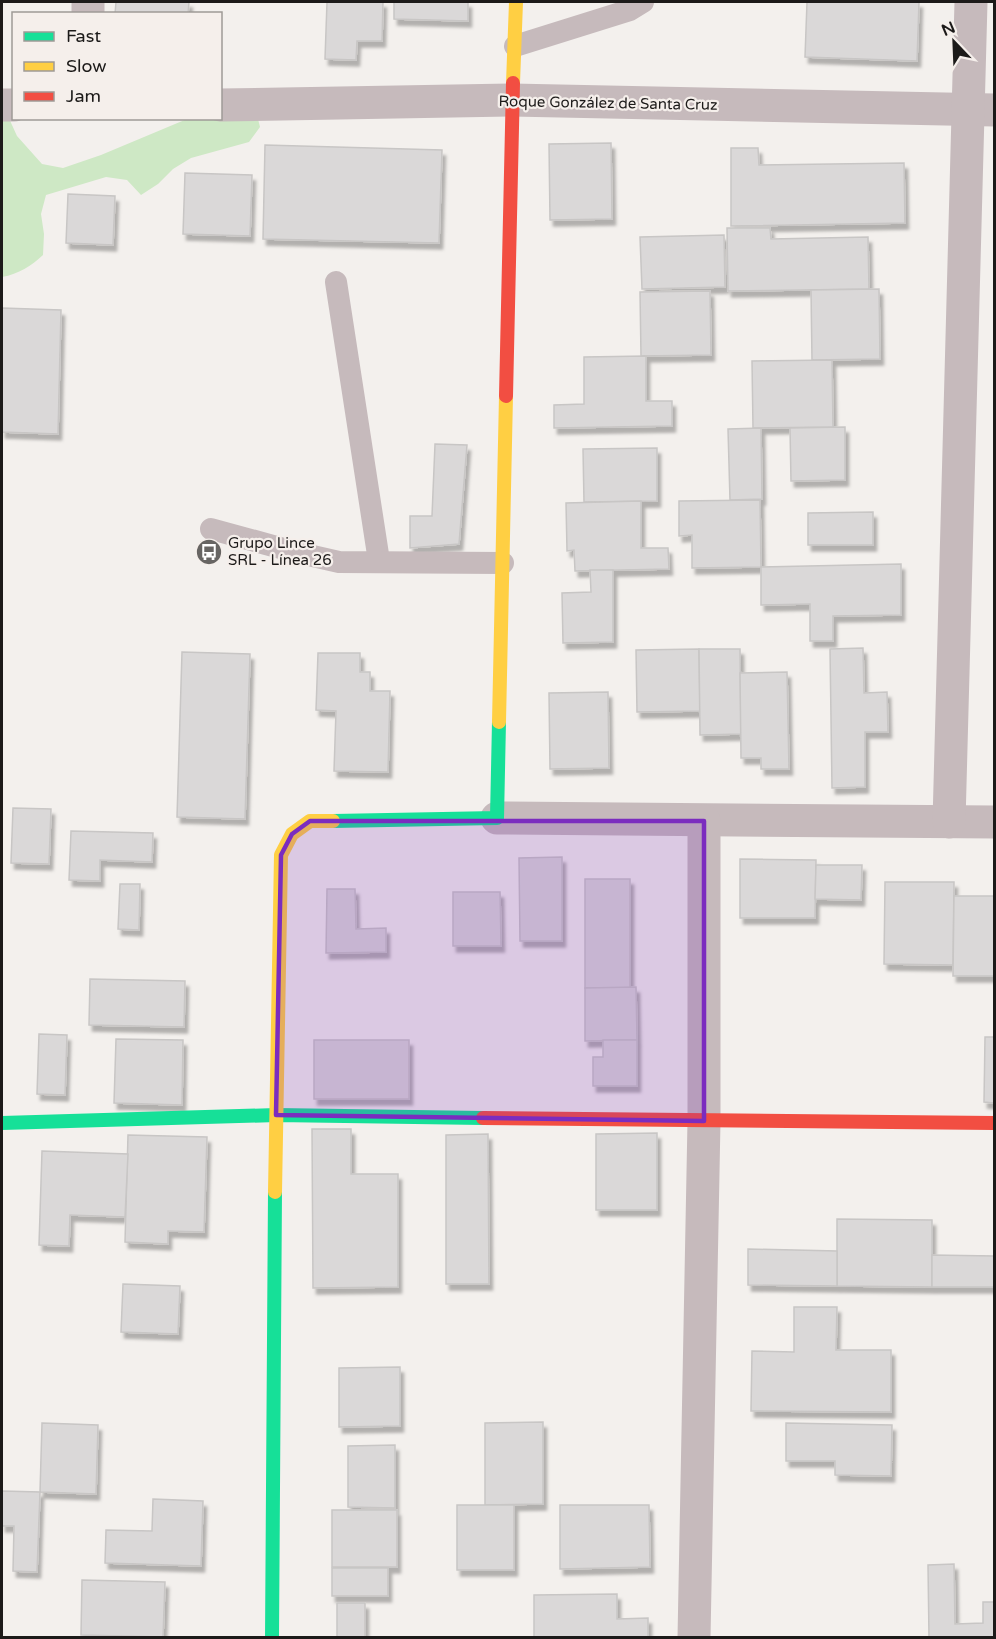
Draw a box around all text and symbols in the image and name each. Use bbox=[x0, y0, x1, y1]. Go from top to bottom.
legend bbox=[12, 12, 222, 120]
north arrow bbox=[924, 12, 984, 72]
text: N bbox=[939, 17, 958, 41]
text: Fast bbox=[66, 25, 101, 47]
text: Slow bbox=[66, 55, 107, 77]
text: Jam bbox=[66, 85, 101, 107]
street label: Roque González de Santa Cruz bbox=[498, 92, 718, 114]
place label: Grupo Lince SRL - Línea 26 bbox=[228, 534, 332, 569]
bus stop icon: Grupo Lince SRL - Línea 26 bbox=[194, 537, 224, 567]

